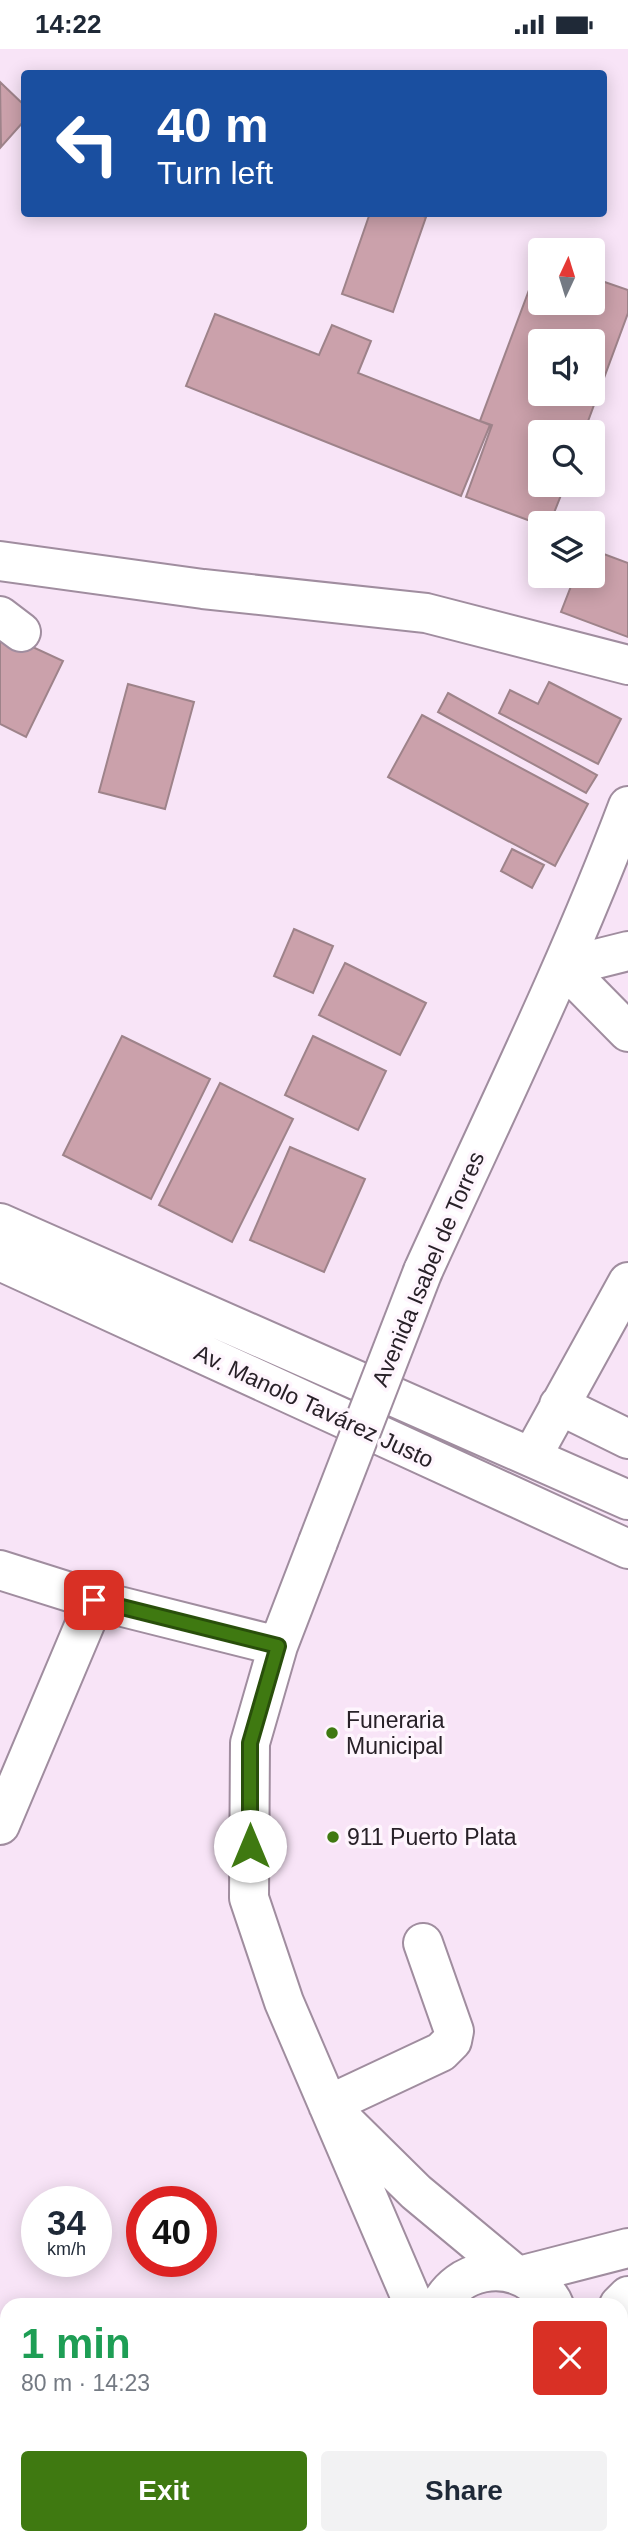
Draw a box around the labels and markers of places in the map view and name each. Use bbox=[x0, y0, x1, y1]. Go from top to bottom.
pin bbox=[64, 1570, 124, 1630]
place label: Funeraria Municipal bbox=[346, 1707, 445, 1759]
marker: Funeraria Municipal bbox=[324, 1725, 340, 1741]
place label: 911 Puerto Plata bbox=[347, 1824, 517, 1850]
marker: 911 Puerto Plata bbox=[325, 1829, 341, 1845]

